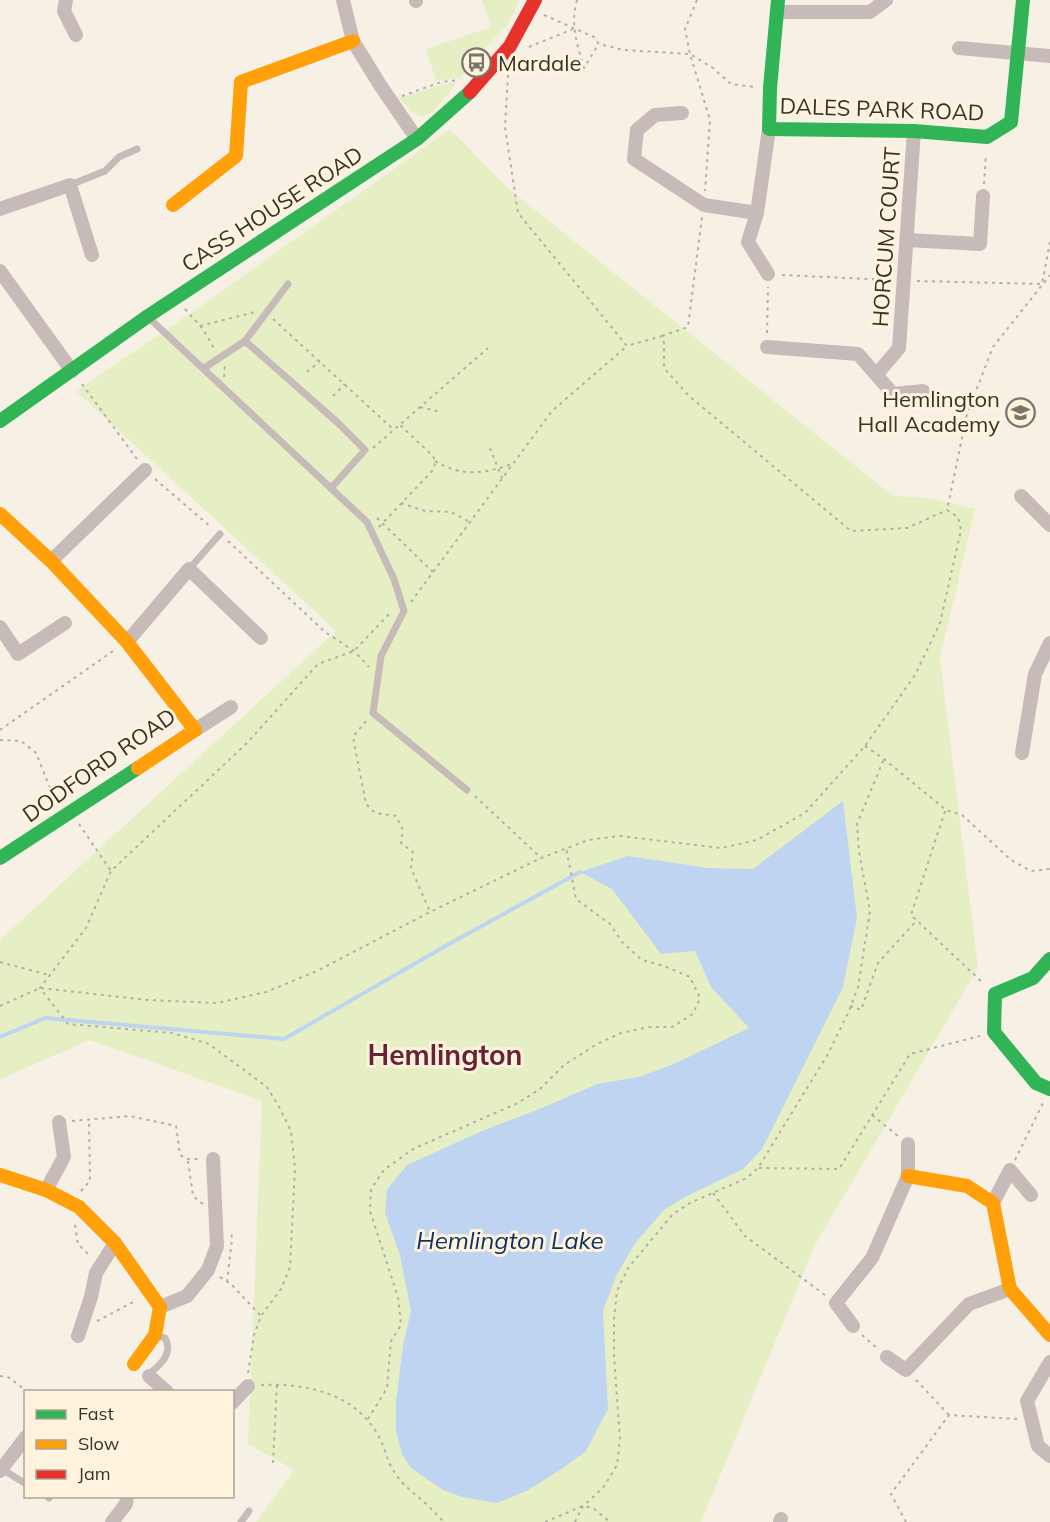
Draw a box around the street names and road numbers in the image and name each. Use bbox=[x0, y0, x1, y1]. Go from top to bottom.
street label: DALES PARK ROAD bbox=[779, 91, 985, 127]
street label: CASS HOUSE ROAD bbox=[176, 140, 368, 278]
street label: HORCUM COURT bbox=[866, 146, 906, 328]
street label: DODFORD ROAD bbox=[17, 702, 181, 828]

